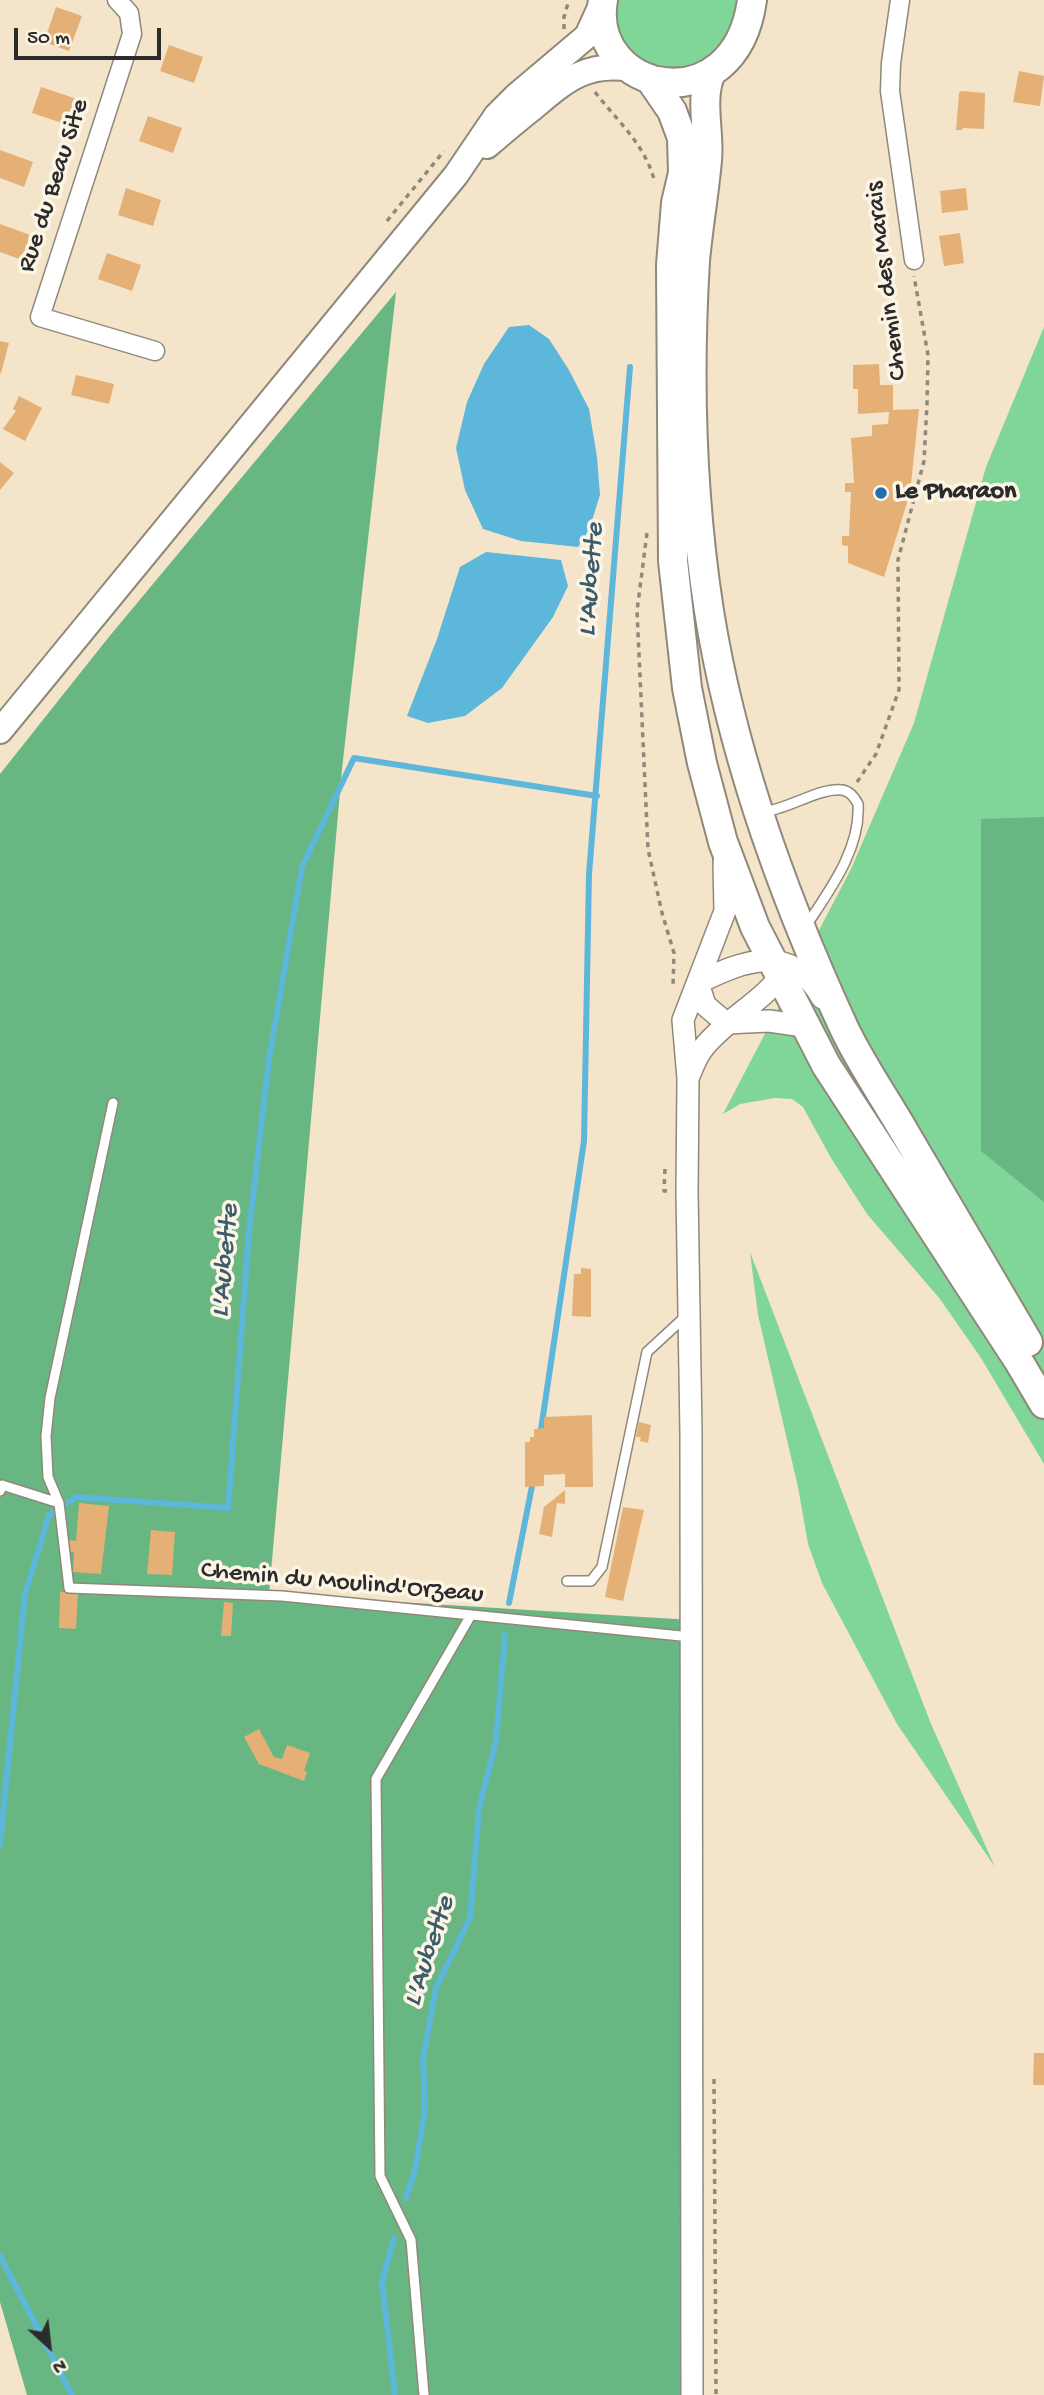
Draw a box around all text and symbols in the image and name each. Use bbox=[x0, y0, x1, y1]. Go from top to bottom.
scale bar bbox=[18, 14, 164, 58]
text: 50 m bbox=[27, 27, 70, 52]
street label: Rue du Beau Site bbox=[12, 95, 98, 277]
street label: Chemin des Marais bbox=[860, 180, 916, 382]
place label: Le Pharaon bbox=[895, 477, 1016, 509]
marker: Le Pharaon bbox=[873, 485, 889, 501]
water label: L'Aubette bbox=[572, 522, 614, 638]
water label: L'Aubette bbox=[205, 1203, 249, 1319]
street label: Chemin du Moulind'Orzeau bbox=[200, 1556, 484, 1612]
water label: L'Aubette bbox=[397, 1893, 465, 2011]
north arrow bbox=[14, 2311, 84, 2381]
text: N bbox=[48, 2352, 70, 2378]

